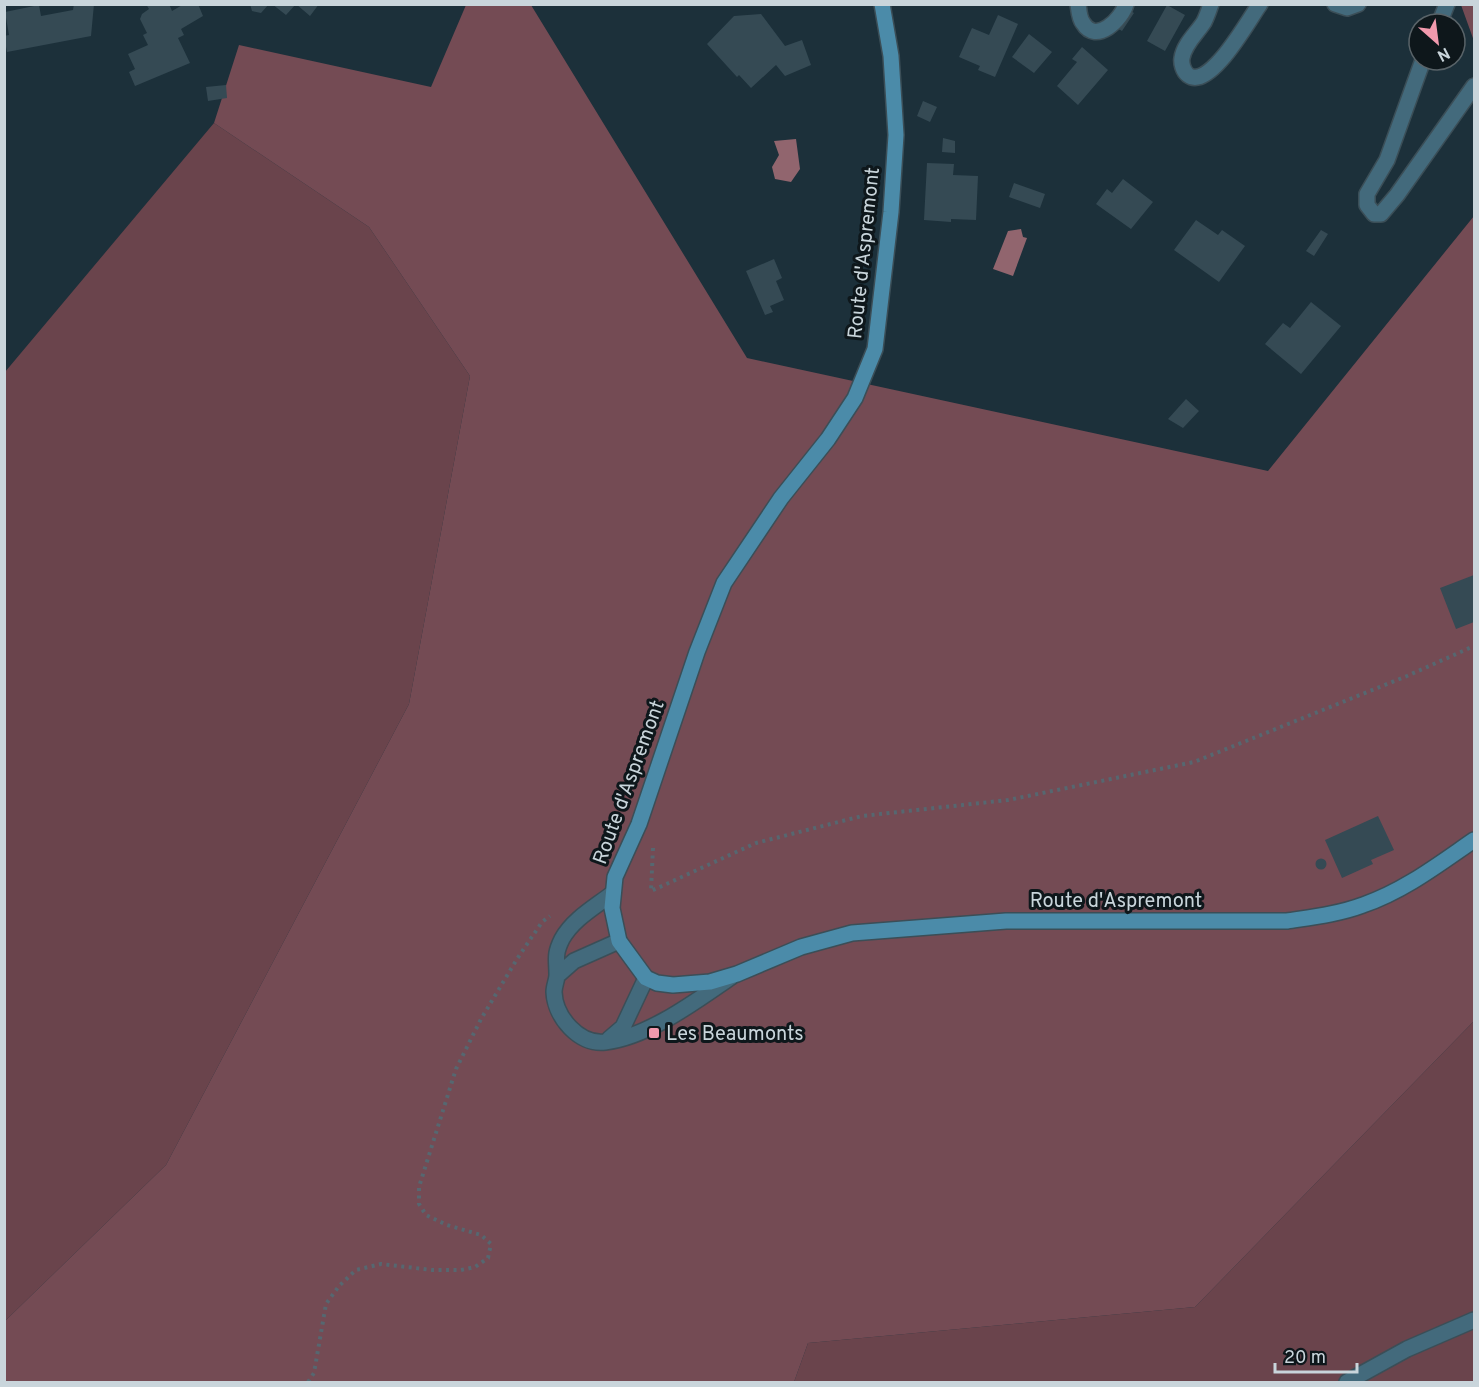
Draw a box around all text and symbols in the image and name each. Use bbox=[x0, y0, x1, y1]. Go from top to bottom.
north arrow bbox=[1407, 12, 1467, 72]
text: N bbox=[1433, 42, 1453, 65]
street label: Route d'Aspremont bbox=[843, 166, 887, 340]
street label: Route d'Aspremont bbox=[588, 697, 672, 868]
street label: Route d'Aspremont bbox=[1030, 889, 1202, 915]
place label: Les Beaumonts bbox=[666, 1022, 804, 1048]
marker: Les Beaumonts bbox=[647, 1026, 661, 1040]
scale bar bbox=[1275, 1336, 1358, 1374]
text: 20 m bbox=[1284, 1347, 1326, 1370]

